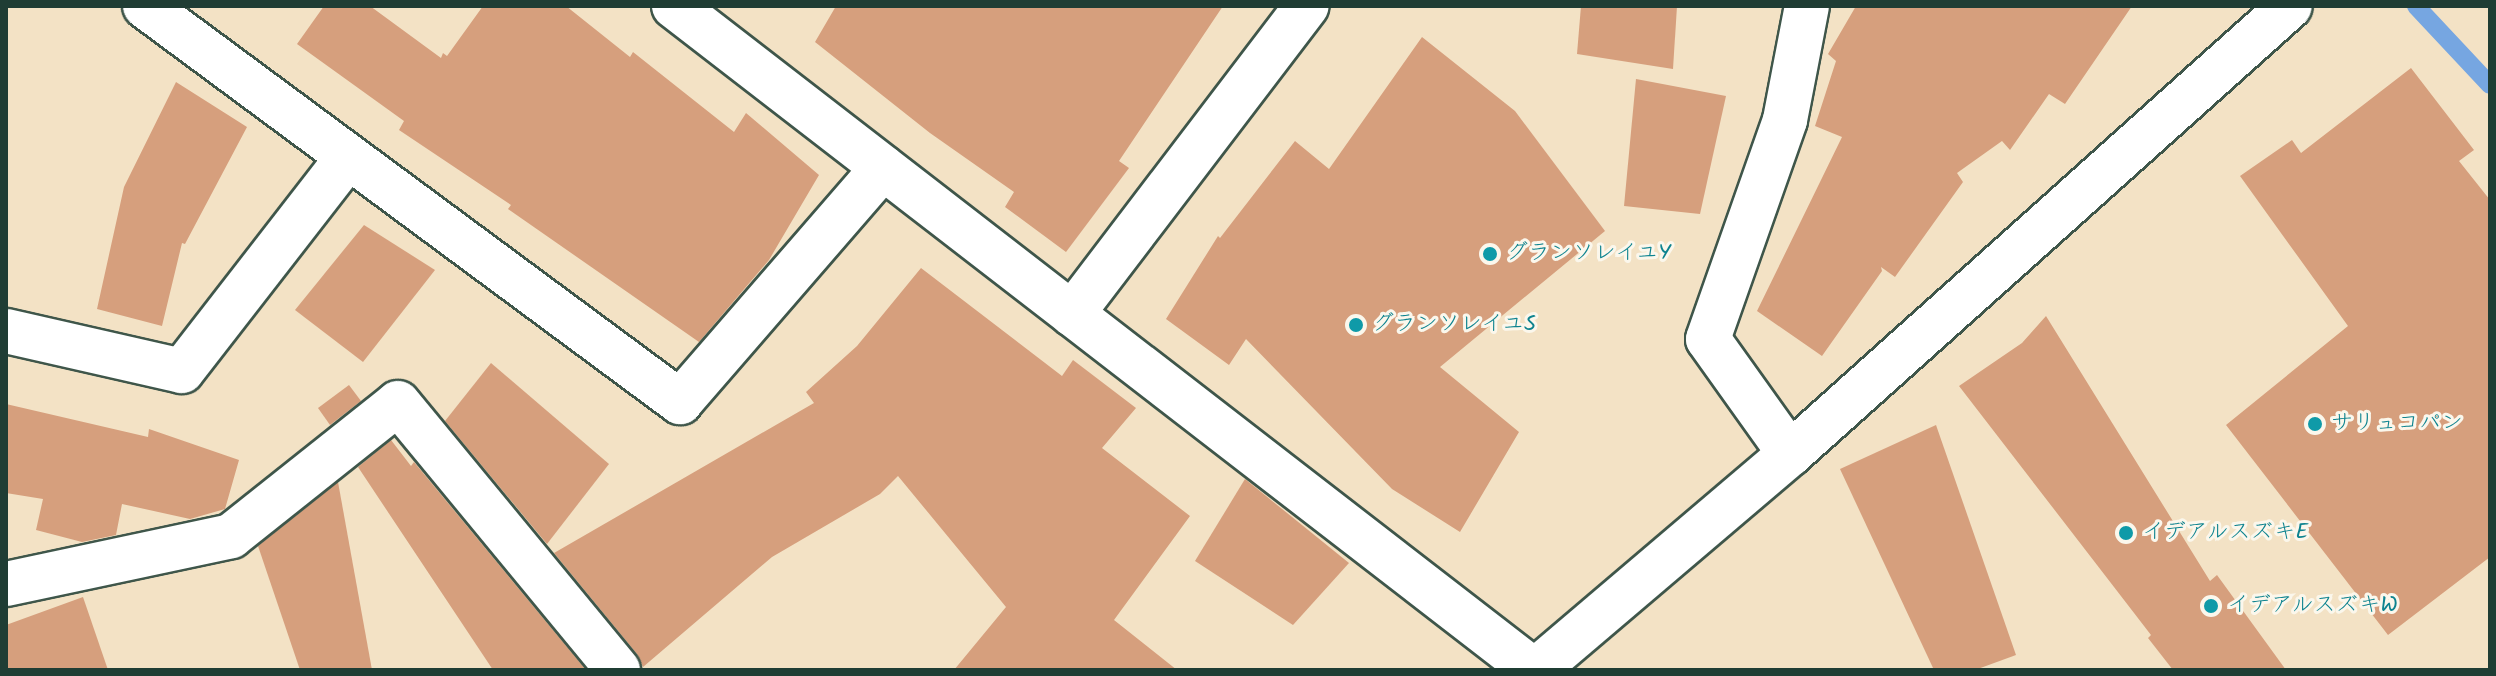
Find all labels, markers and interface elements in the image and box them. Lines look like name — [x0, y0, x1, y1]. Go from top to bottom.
place label: グランソレイユY — [1506, 241, 1673, 267]
marker: グランソレイユY — [1481, 245, 1499, 263]
place label: グランソレイユS — [1372, 312, 1538, 338]
marker: グランソレイユS — [1347, 316, 1365, 334]
place label: サリュコパン — [2331, 411, 2463, 437]
marker: サリュコパン — [2306, 415, 2324, 433]
place label: イデアルスズキE — [2142, 520, 2309, 546]
marker: イデアルスズキE — [2117, 524, 2135, 542]
place label: イデアルスズキW — [2227, 593, 2398, 619]
marker: イデアルスズキW — [2202, 597, 2220, 615]

